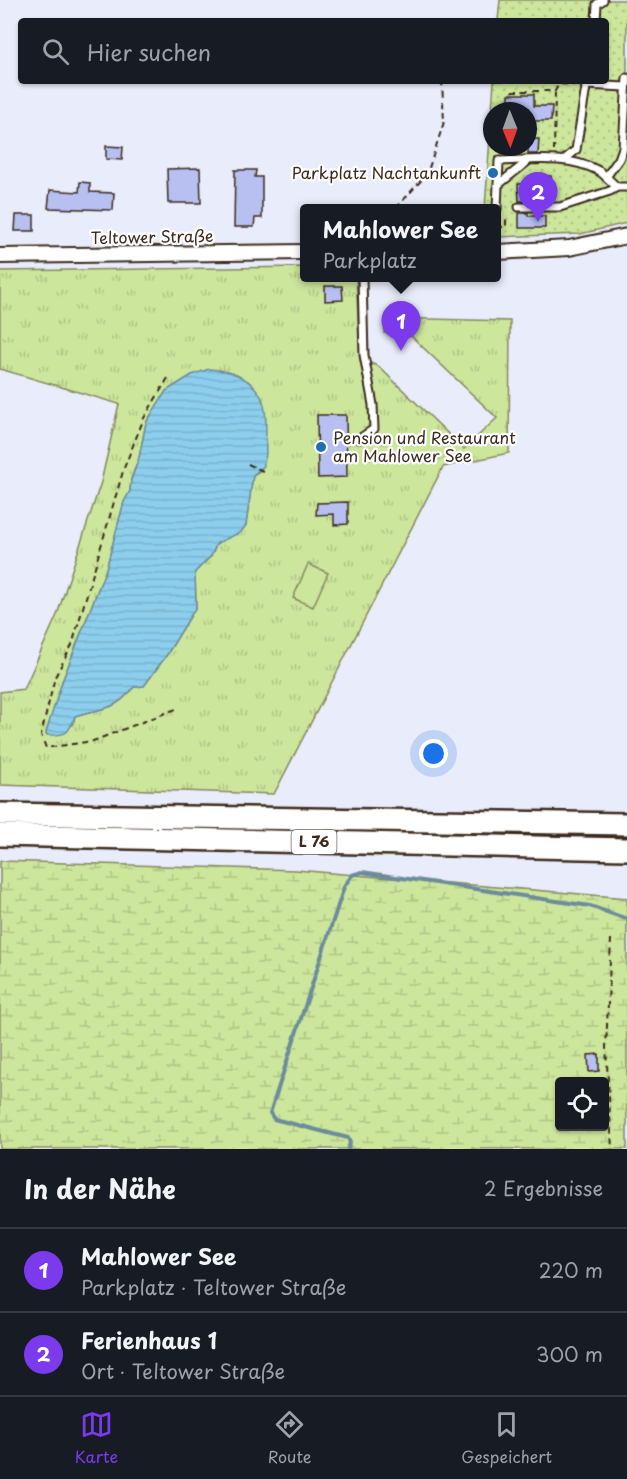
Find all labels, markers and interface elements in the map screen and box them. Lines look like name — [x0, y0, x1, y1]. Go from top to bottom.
search box — [18, 18, 609, 84]
icon: search — [39, 35, 72, 68]
text: Hier suchen — [87, 35, 211, 68]
north arrow — [483, 102, 537, 156]
place label: Parkplatz Nachtankunft — [292, 160, 481, 184]
marker: Parkplatz Nachtankunft — [486, 166, 500, 180]
pin: 2 — [518, 172, 558, 222]
popup — [300, 204, 501, 282]
text: Mahlower See — [323, 212, 478, 245]
street label: Teltower Straße — [90, 223, 214, 249]
text: Parkplatz — [323, 245, 417, 275]
pin: 1 — [382, 302, 420, 351]
place label: Pension und Restaurant am Mahlower See — [333, 425, 516, 467]
marker: Pension und Restaurant am Mahlower See — [314, 440, 328, 454]
your location — [419, 739, 448, 768]
road number: L 76 — [292, 830, 336, 854]
map controls — [555, 1077, 609, 1131]
button: locate — [555, 1077, 609, 1131]
text: In der Nähe — [24, 1169, 176, 1208]
text: 2 Ergebnisse — [484, 1173, 603, 1203]
text: Mahlower See — [81, 1239, 236, 1272]
text: 1 — [39, 1255, 48, 1285]
text: 220 m — [539, 1255, 603, 1285]
text: Parkplatz · Teltower Straße — [81, 1272, 346, 1302]
text: Ferienhaus 1 — [81, 1323, 217, 1356]
text: 2 — [36, 1339, 51, 1369]
text: 300 m — [536, 1339, 603, 1369]
text: Ort · Teltower Straße — [81, 1356, 285, 1386]
tab: Karte — [75, 1408, 118, 1468]
tab: Route — [268, 1408, 312, 1468]
tab: Gespeichert — [461, 1408, 552, 1468]

